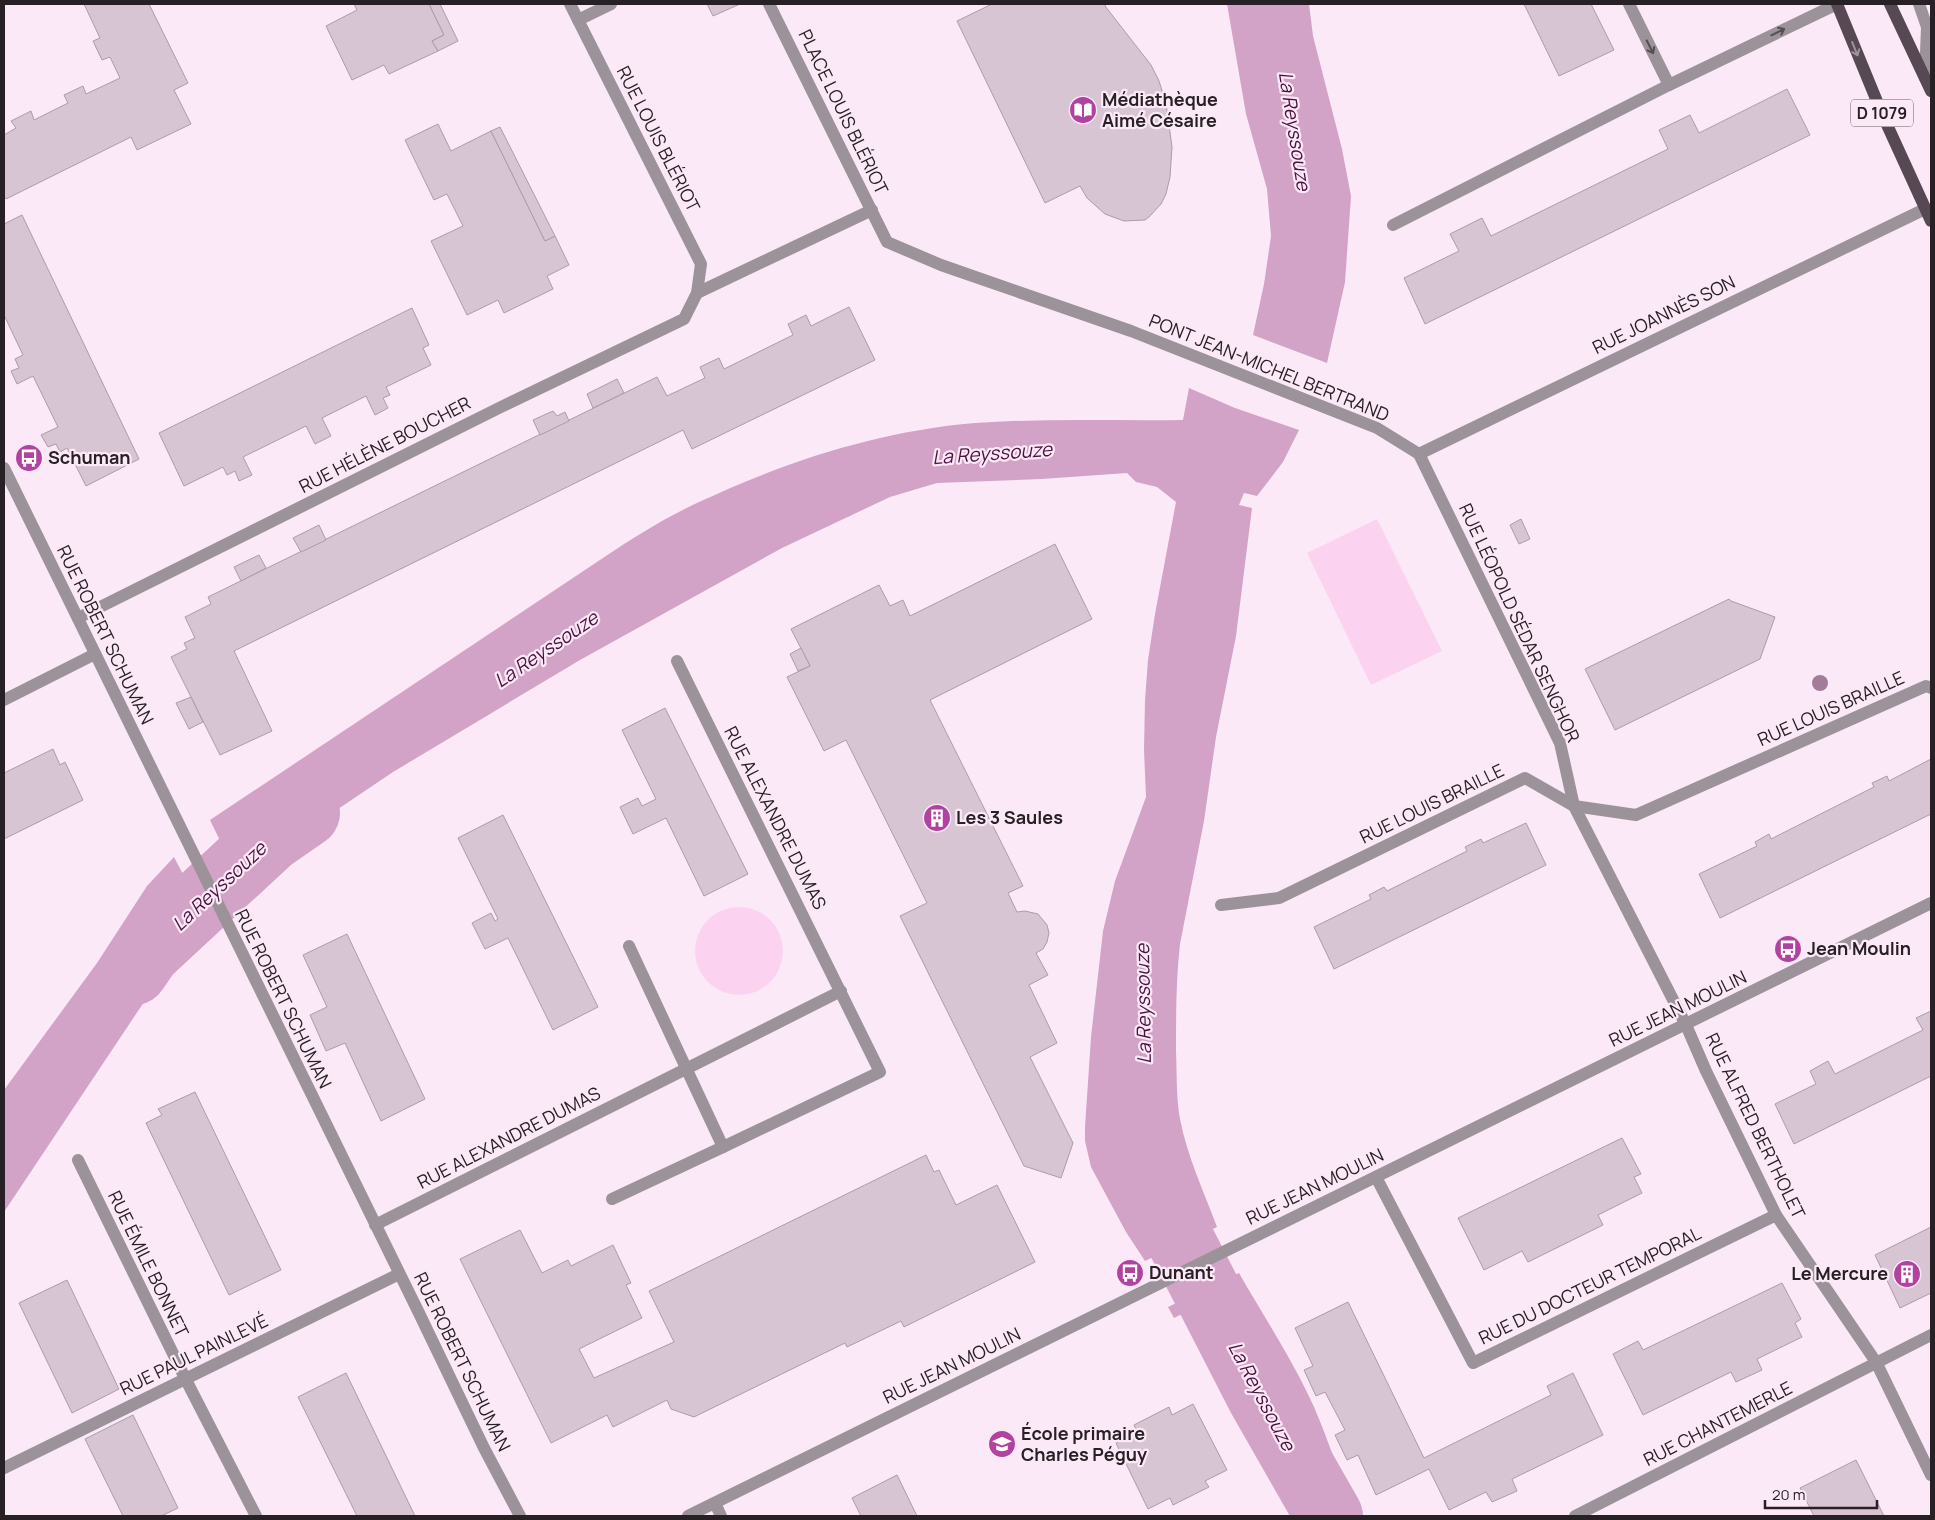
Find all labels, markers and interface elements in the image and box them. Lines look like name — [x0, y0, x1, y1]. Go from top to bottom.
street label: PLACE LOUIS BLÉRIOT — [794, 25, 894, 198]
one-way arrow — [1770, 27, 1785, 37]
one-way arrow — [1646, 40, 1656, 55]
one-way arrow — [1851, 41, 1861, 56]
street label: RUE LOUIS BLÉRIOT — [612, 62, 706, 216]
water label: La Reyssouze — [1273, 70, 1318, 194]
place label: Médiathèque Aimé Césaire — [1102, 87, 1218, 132]
library icon: Médiathèque Aimé Césaire — [1068, 95, 1098, 125]
road number: D 1079 — [1851, 100, 1913, 126]
street label: RUE JOANNÈS SON — [1588, 269, 1739, 359]
street label: PONT JEAN-MICHEL BERTRAND — [1146, 308, 1393, 426]
street label: RUE HÉLÈNE BOUCHER — [295, 390, 474, 498]
water label: La Reyssouze — [931, 436, 1055, 470]
bus stop icon: Schuman — [14, 443, 44, 473]
place label: Schuman — [48, 445, 131, 469]
street label: RUE LÉOPOLD SÉDAR SENGHOR — [1454, 499, 1586, 746]
street label: RUE ROBERT SCHUMAN — [52, 541, 160, 728]
water label: La Reyssouze — [489, 604, 605, 693]
street label: RUE LOUIS BRAILLE — [1754, 665, 1908, 751]
street label: RUE ALEXANDRE DUMAS — [719, 722, 833, 913]
street label: RUE LOUIS BRAILLE — [1355, 758, 1508, 848]
building icon: Les 3 Saules — [922, 803, 952, 833]
place label: Les 3 Saules — [956, 805, 1063, 829]
water label: La Reyssouze — [166, 834, 273, 936]
street label: RUE ROBERT SCHUMAN — [230, 905, 338, 1092]
bus stop icon: Jean Moulin — [1773, 934, 1803, 964]
place label: Jean Moulin — [1807, 936, 1911, 960]
water label: La Reyssouze — [1129, 942, 1157, 1064]
street label: RUE JEAN MOULIN — [1605, 964, 1750, 1052]
street label: RUE ALFRED BERTHOLET — [1700, 1029, 1811, 1223]
street label: RUE ALEXANDRE DUMAS — [413, 1080, 604, 1194]
street label: RUE JEAN MOULIN — [1242, 1142, 1387, 1230]
street label: RUE ÉMILE BONNET — [103, 1186, 195, 1341]
street label: RUE DU DOCTEUR TEMPORAL — [1474, 1221, 1705, 1350]
bus stop icon: Dunant — [1115, 1258, 1145, 1288]
building icon: Le Mercure — [1892, 1259, 1922, 1289]
place label: Dunant — [1149, 1260, 1214, 1284]
place label: Le Mercure — [1791, 1261, 1888, 1285]
street label: RUE ROBERT SCHUMAN — [409, 1268, 517, 1455]
street label: RUE PAUL PAINLEVÉ — [116, 1308, 272, 1400]
street label: RUE JEAN MOULIN — [879, 1321, 1024, 1409]
water label: La Reyssouze — [1222, 1337, 1302, 1457]
street label: RUE CHANTEMERLE — [1639, 1375, 1796, 1471]
place label: École primaire Charles Péguy — [1021, 1421, 1147, 1466]
school or university icon: École primaire Charles Péguy — [987, 1429, 1017, 1459]
scale bar — [1765, 1478, 1878, 1510]
text: 20 m — [1772, 1484, 1805, 1505]

